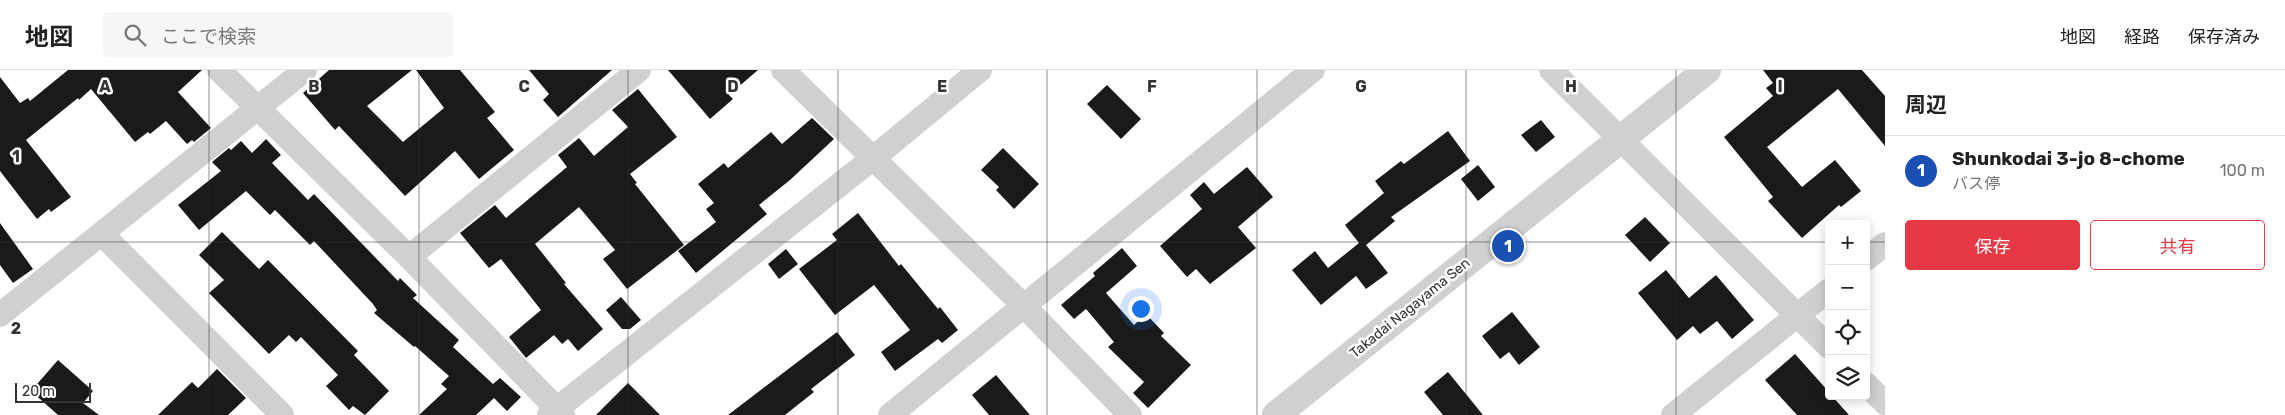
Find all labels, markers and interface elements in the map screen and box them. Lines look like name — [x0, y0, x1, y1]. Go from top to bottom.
search box — [103, 12, 453, 57]
icon: search — [121, 21, 149, 49]
text: 地図 — [25, 23, 73, 51]
text: ここで検索 — [161, 25, 256, 48]
text: 地図 — [2060, 26, 2096, 48]
text: 経路 — [2124, 26, 2160, 48]
text: 保存済み — [2188, 26, 2260, 48]
text: A — [99, 77, 111, 96]
text: B — [308, 77, 320, 96]
text: C — [518, 77, 530, 96]
text: D — [727, 77, 739, 96]
text: E — [937, 77, 947, 96]
text: F — [1147, 77, 1157, 96]
text: G — [1355, 77, 1367, 96]
text: H — [1565, 77, 1577, 96]
text: I — [1777, 77, 1783, 96]
text: 周辺 — [1905, 92, 1947, 117]
text: 1 — [12, 147, 20, 166]
text: Shunkodai 3-jo 8-chome — [1952, 147, 2185, 170]
text: 1 — [1917, 161, 1925, 180]
text: 100 m — [2220, 161, 2265, 180]
text: バス停 — [1952, 174, 2000, 193]
map controls — [1825, 220, 1870, 400]
button: + — [1825, 220, 1870, 265]
button: 保存 — [1905, 220, 2080, 270]
button: 共有 — [2090, 220, 2265, 270]
pin: 1 — [1492, 227, 1524, 265]
street label: Takadai Nagayama Sen — [1347, 254, 1473, 362]
button: − — [1825, 265, 1870, 310]
your location — [1128, 296, 1154, 322]
button: locate — [1825, 310, 1870, 355]
text: 2 — [11, 319, 21, 338]
button: layers — [1825, 355, 1870, 400]
scale bar — [15, 380, 91, 403]
text: 20 m — [22, 383, 55, 400]

